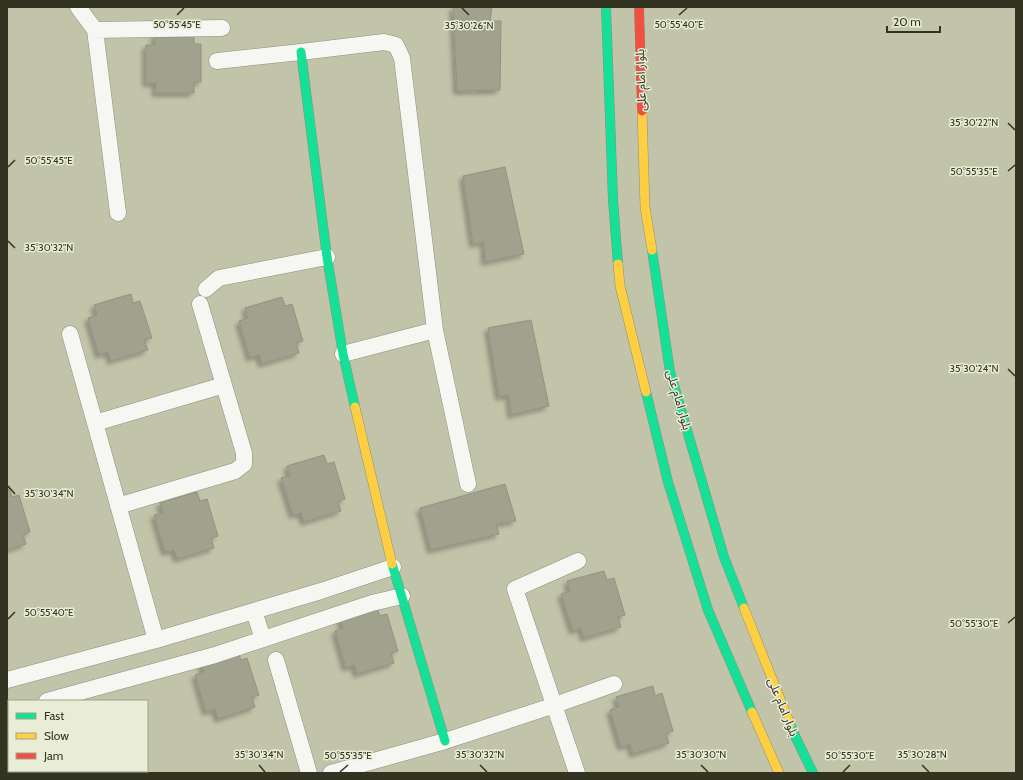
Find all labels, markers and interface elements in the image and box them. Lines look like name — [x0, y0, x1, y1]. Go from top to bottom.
scale bar — [887, 8, 940, 34]
text: 20 m — [893, 14, 921, 29]
text: 50°55'45"E — [153, 18, 201, 31]
text: 50°55'40"E — [654, 18, 704, 31]
text: 35°30'26"N — [444, 19, 494, 32]
street label: بلوار امام علی — [632, 49, 651, 111]
text: 35°30'22"N — [950, 116, 998, 129]
text: 50°55'45"E — [25, 154, 73, 167]
text: 50°55'35"E — [950, 165, 998, 178]
text: 35°30'32"N — [25, 241, 73, 254]
text: 35°30'24"N — [949, 362, 999, 375]
street label: بلوار امام علی — [662, 368, 695, 432]
text: 35°30'34"N — [24, 487, 74, 500]
text: 50°55'40"E — [24, 606, 74, 619]
text: 50°55'30"E — [950, 617, 999, 630]
street label: بلوار امام علی — [763, 675, 802, 739]
legend — [8, 700, 148, 772]
text: Fast — [44, 708, 64, 723]
text: Slow — [44, 728, 69, 743]
text: Jam — [43, 748, 63, 763]
text: 35°30'34"N — [234, 748, 284, 761]
text: 35°30'32"N — [456, 748, 504, 761]
text: 35°30'30"N — [676, 748, 726, 761]
text: 35°30'28"N — [897, 748, 947, 761]
text: 50°55'35"E — [324, 749, 372, 762]
text: 50°55'30"E — [826, 749, 875, 762]

